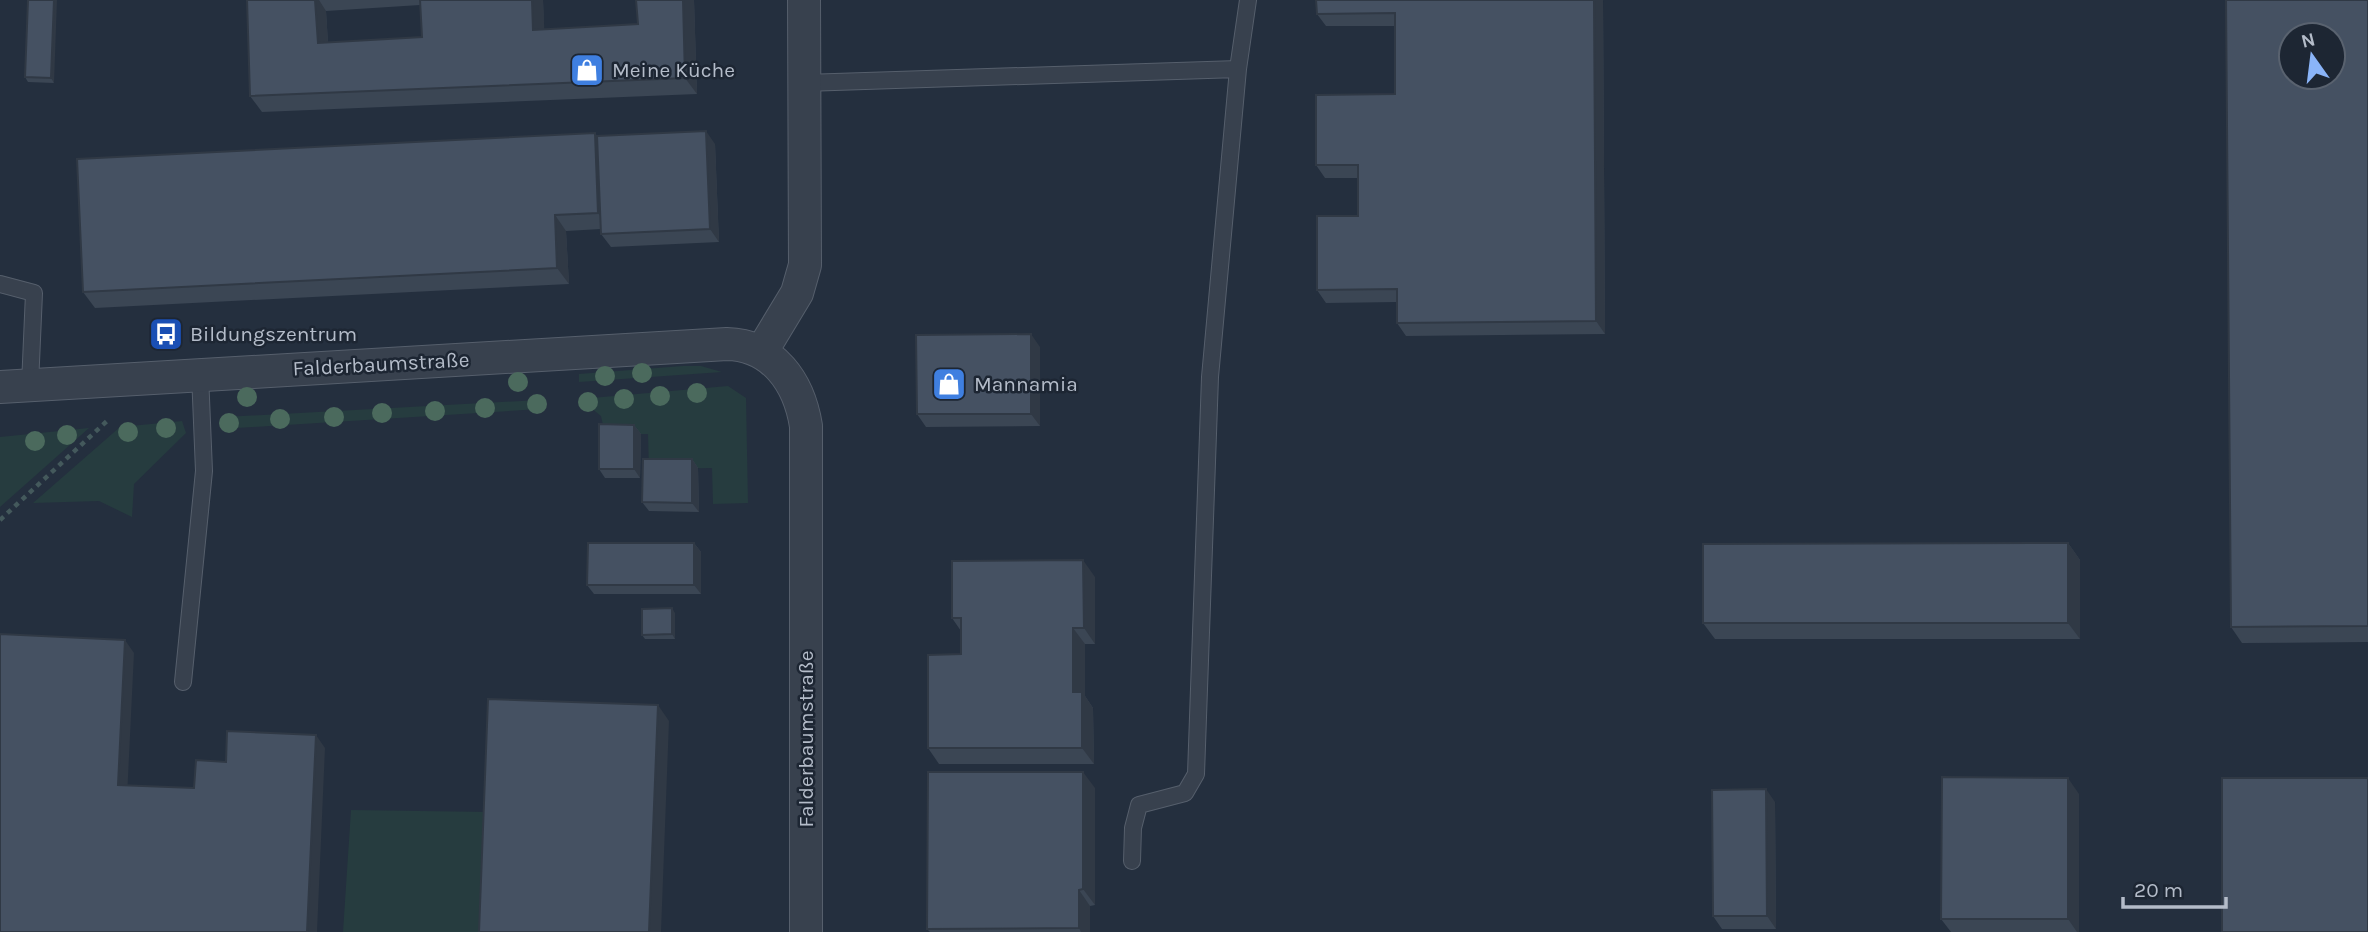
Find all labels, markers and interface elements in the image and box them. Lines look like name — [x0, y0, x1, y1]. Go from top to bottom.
north arrow — [2277, 21, 2347, 91]
text: N — [2299, 28, 2317, 53]
shop icon: Meine Küche — [568, 51, 606, 89]
place label: Meine Küche — [612, 58, 735, 82]
bus stop icon: Bildungszentrum — [147, 315, 185, 353]
place label: Bildungszentrum — [190, 322, 357, 346]
street label: Falderbaumstraße — [292, 347, 470, 381]
shop icon: Mannamia — [930, 365, 968, 403]
place label: Mannamia — [974, 372, 1078, 396]
street label: Falderbaumstraße — [794, 651, 818, 827]
scale bar — [2123, 866, 2226, 910]
text: 20 m — [2134, 878, 2183, 902]

